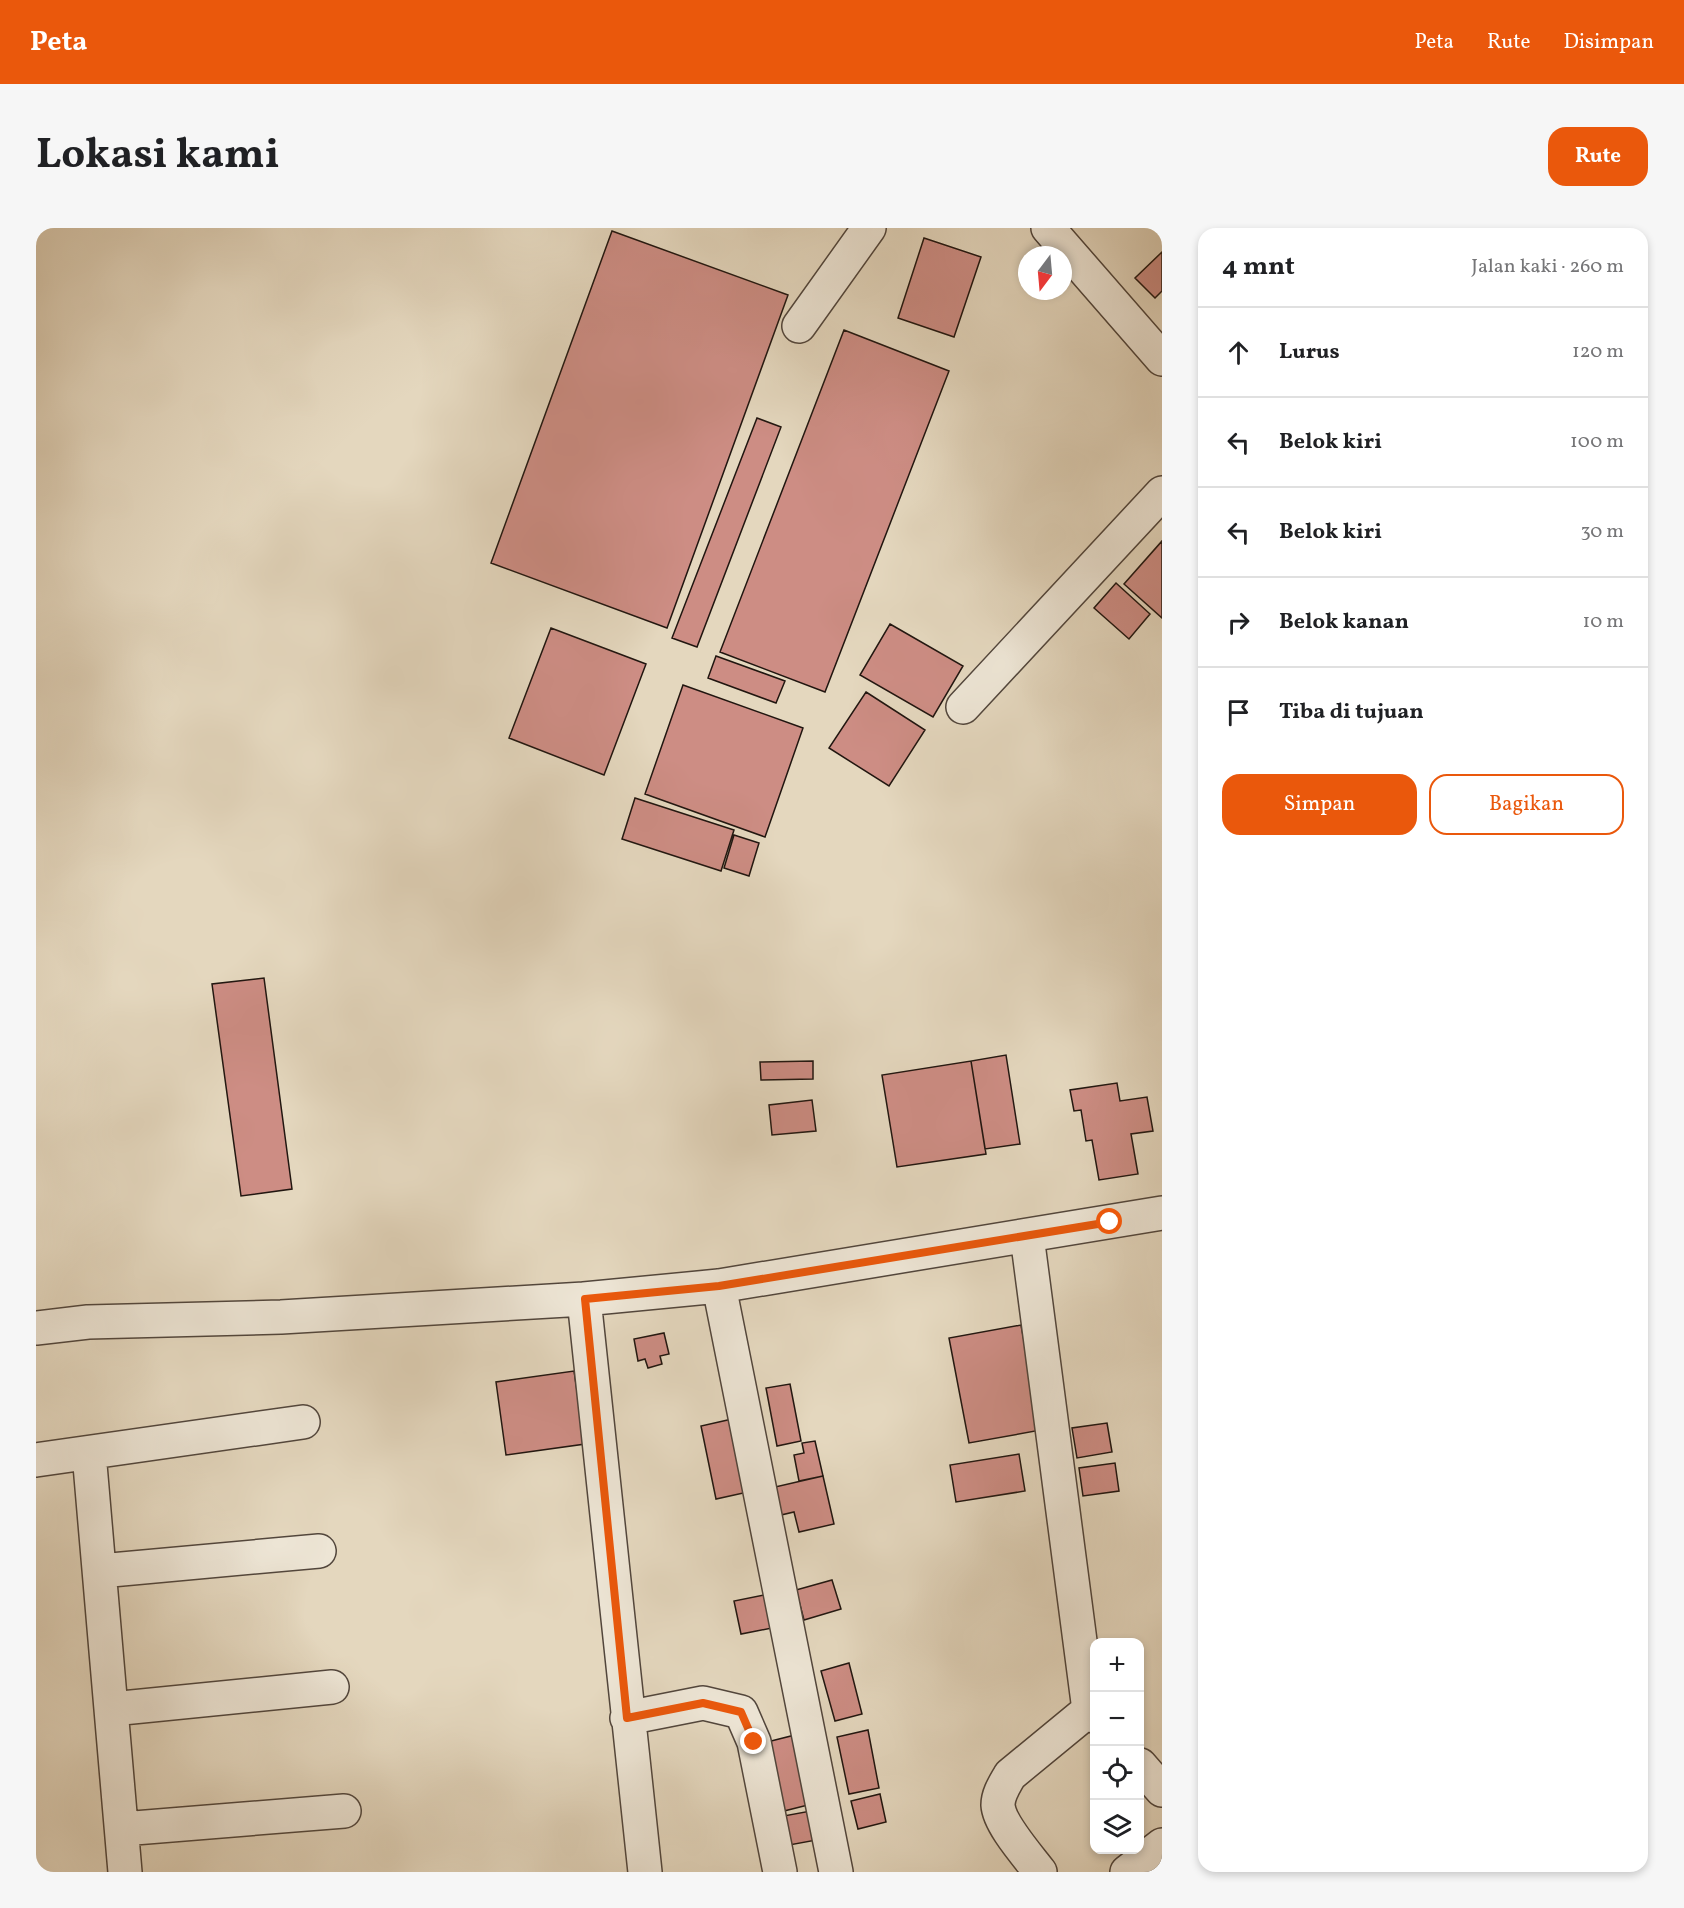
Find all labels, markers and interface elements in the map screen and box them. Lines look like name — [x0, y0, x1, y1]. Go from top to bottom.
text: Peta — [30, 23, 87, 62]
text: Peta — [1415, 28, 1454, 57]
text: Rute — [1487, 28, 1530, 57]
text: Disimpan — [1563, 28, 1654, 57]
text: Lokasi kami — [36, 127, 280, 186]
button: Rute — [1548, 127, 1648, 186]
north arrow — [1018, 246, 1072, 300]
text: 4 mnt — [1222, 249, 1295, 285]
text: Jalan kaki · 260 m — [1471, 253, 1624, 281]
icon: ahead — [1222, 336, 1255, 369]
text: Lurus — [1279, 337, 1340, 368]
text: 120 m — [1572, 338, 1624, 366]
icon: left — [1222, 426, 1255, 459]
text: Belok kiri — [1279, 427, 1382, 458]
text: 100 m — [1570, 428, 1624, 456]
icon: left — [1222, 516, 1255, 549]
text: Belok kiri — [1279, 517, 1382, 548]
text: 30 m — [1580, 518, 1624, 546]
icon: right — [1222, 606, 1255, 639]
text: Belok kanan — [1279, 607, 1409, 638]
text: 10 m — [1583, 608, 1624, 636]
icon: arrive — [1222, 696, 1255, 729]
text: Tiba di tujuan — [1279, 697, 1424, 728]
button: Simpan — [1222, 774, 1417, 835]
button: Bagikan — [1429, 774, 1624, 835]
route start — [1096, 1208, 1122, 1234]
map controls — [1090, 1638, 1144, 1854]
button: + — [1090, 1638, 1144, 1692]
button: − — [1090, 1692, 1144, 1746]
route end — [740, 1728, 766, 1754]
button: locate — [1090, 1746, 1144, 1800]
button: layers — [1090, 1800, 1144, 1854]

